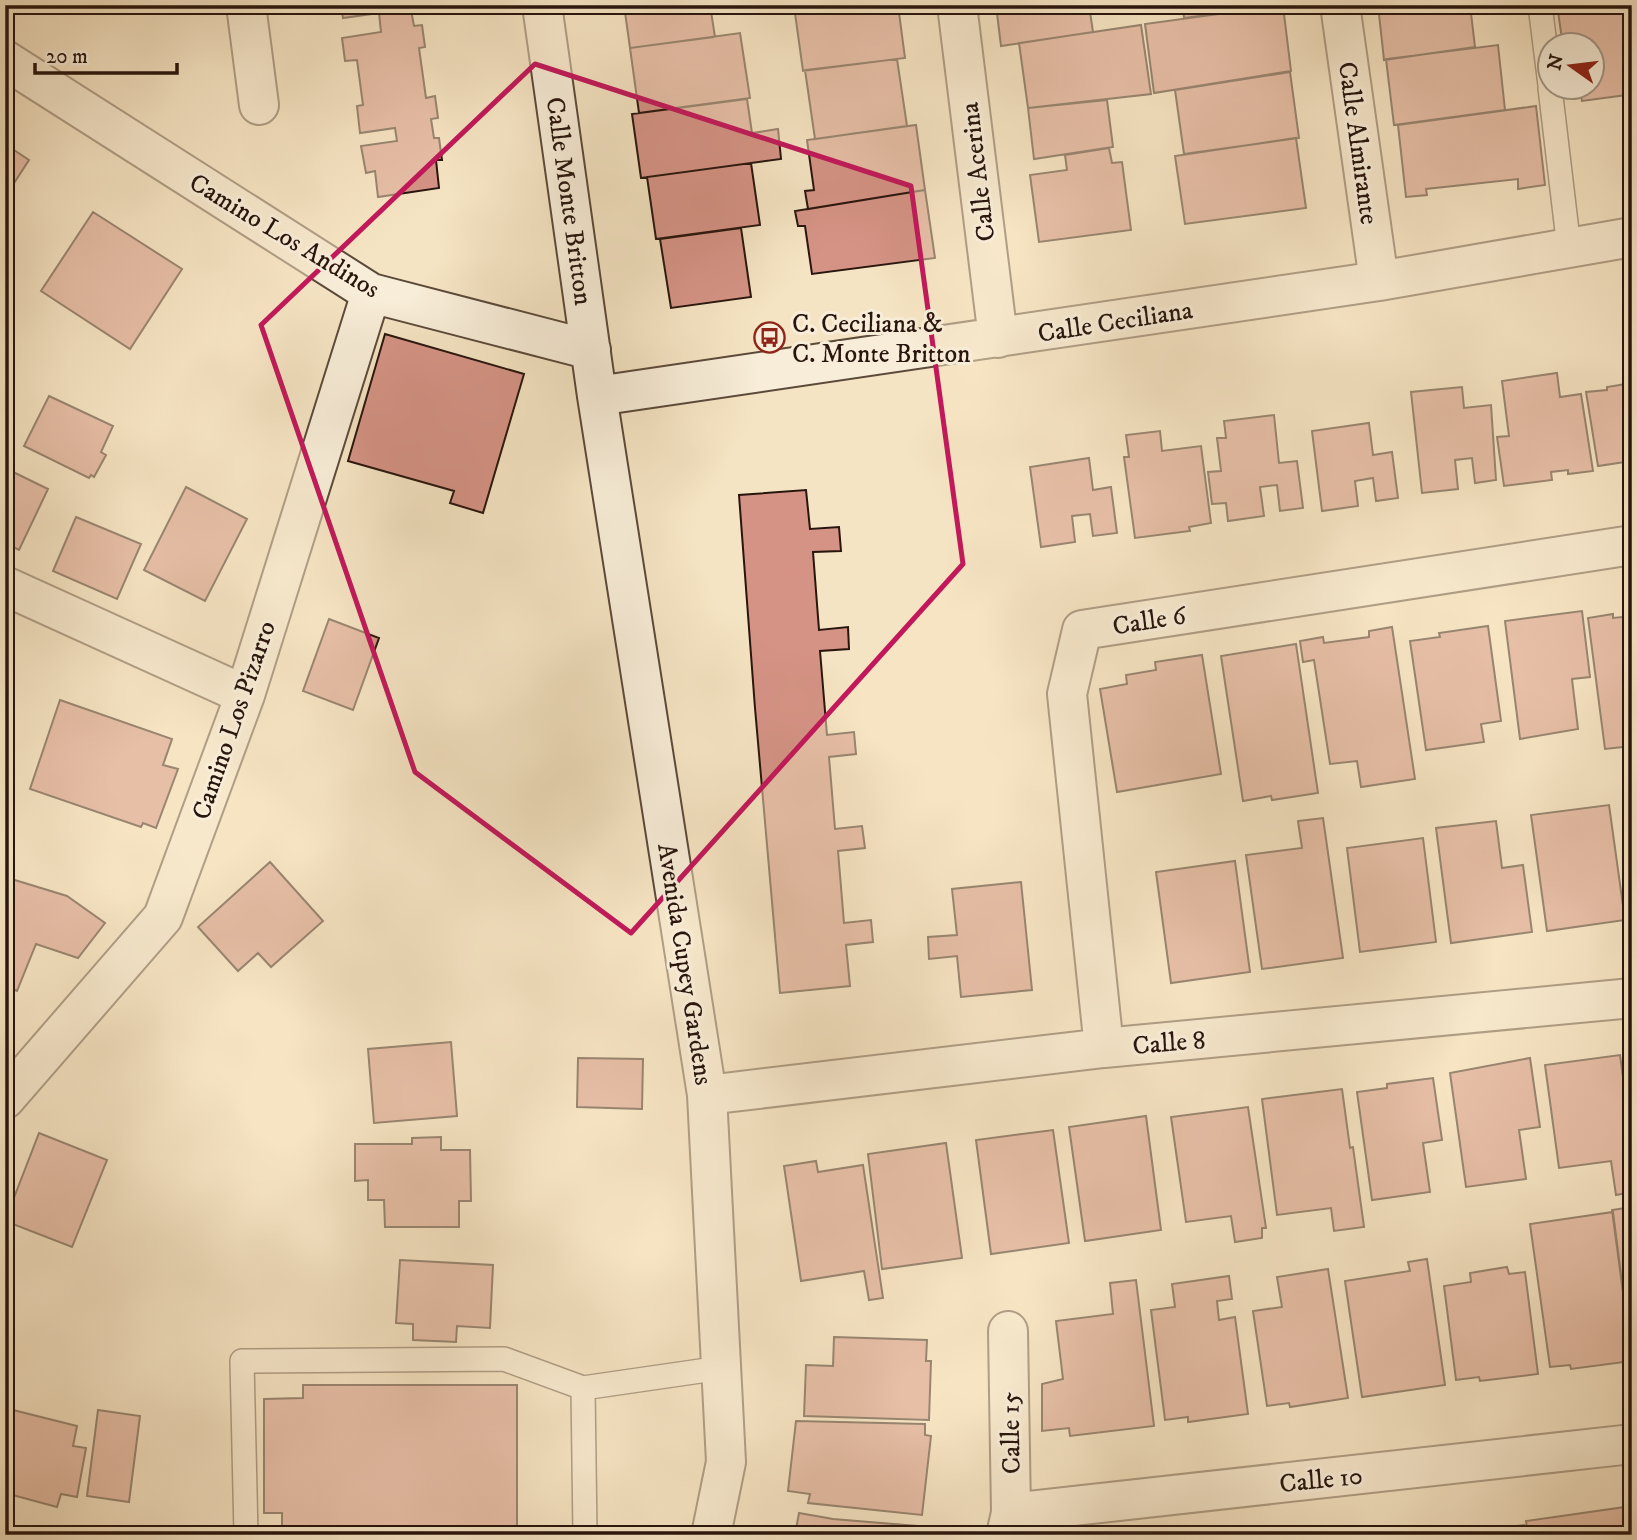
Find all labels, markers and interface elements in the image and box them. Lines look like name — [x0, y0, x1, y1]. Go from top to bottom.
scale bar — [35, 32, 177, 76]
north arrow — [1536, 32, 1606, 102]
text: 20 m — [46, 44, 88, 70]
text: N — [1543, 52, 1569, 73]
street label: Calle Almirante — [1330, 60, 1385, 227]
street label: Calle Monte Britton — [538, 95, 600, 308]
street label: Calle Acerina — [954, 100, 1003, 243]
street label: Camino Los Andinos — [183, 166, 386, 306]
street label: Calle Ceciliana — [1035, 294, 1195, 351]
place label: C. Ceciliana & C. Monte Britton — [792, 308, 971, 371]
bus stop icon: C. Ceciliana & C. Monte Britton — [752, 321, 786, 355]
street label: Calle 6 — [1110, 599, 1190, 644]
street label: Camino Los Pizarro — [185, 617, 284, 824]
street label: Avenida Cupey Gardens — [649, 841, 720, 1088]
street label: Calle 8 — [1131, 1024, 1207, 1063]
street label: Calle 15 — [994, 1391, 1029, 1475]
street label: Calle 10 — [1278, 1460, 1364, 1501]

